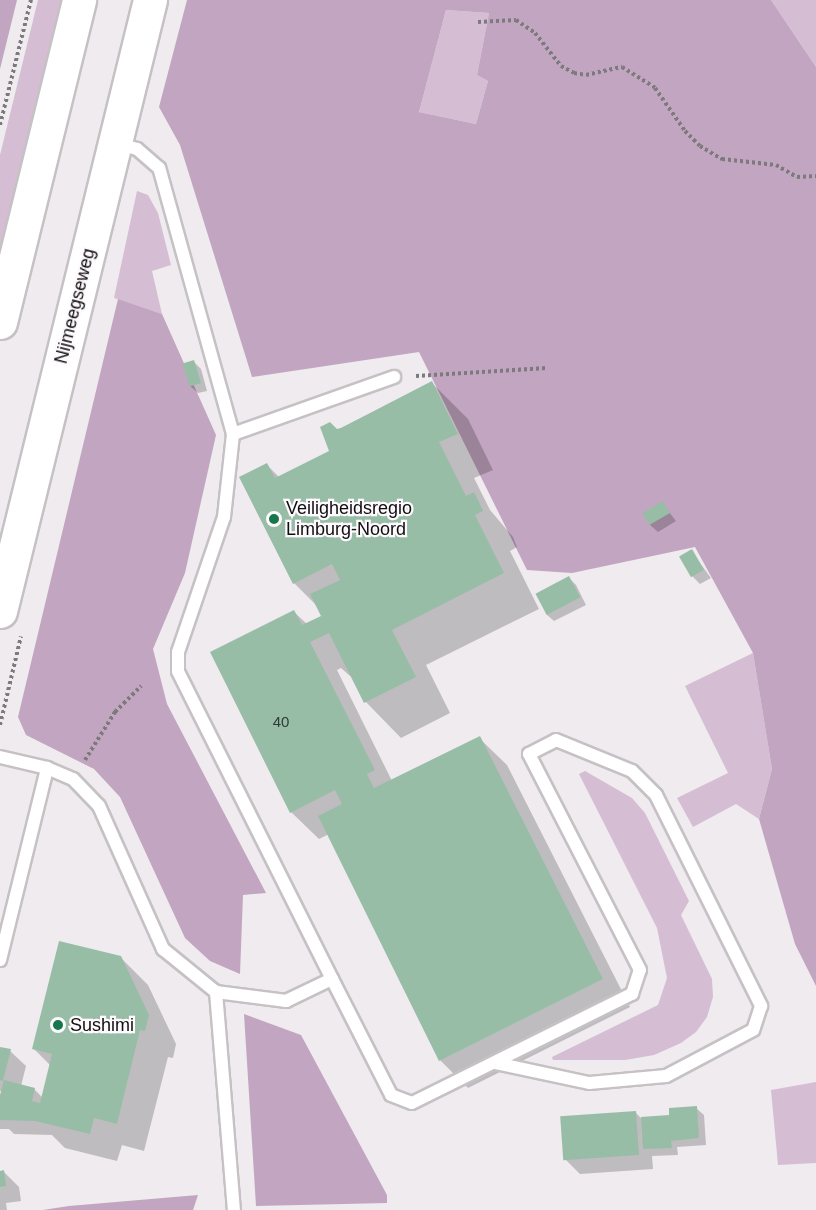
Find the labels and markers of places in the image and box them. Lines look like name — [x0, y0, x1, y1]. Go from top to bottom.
place label: Veiligheidsregio Limburg-Noord — [286, 498, 412, 540]
marker: Veiligheidsregio Limburg-Noord — [267, 512, 281, 526]
place label: Sushimi — [70, 1014, 134, 1036]
marker: Sushimi — [51, 1018, 65, 1032]

